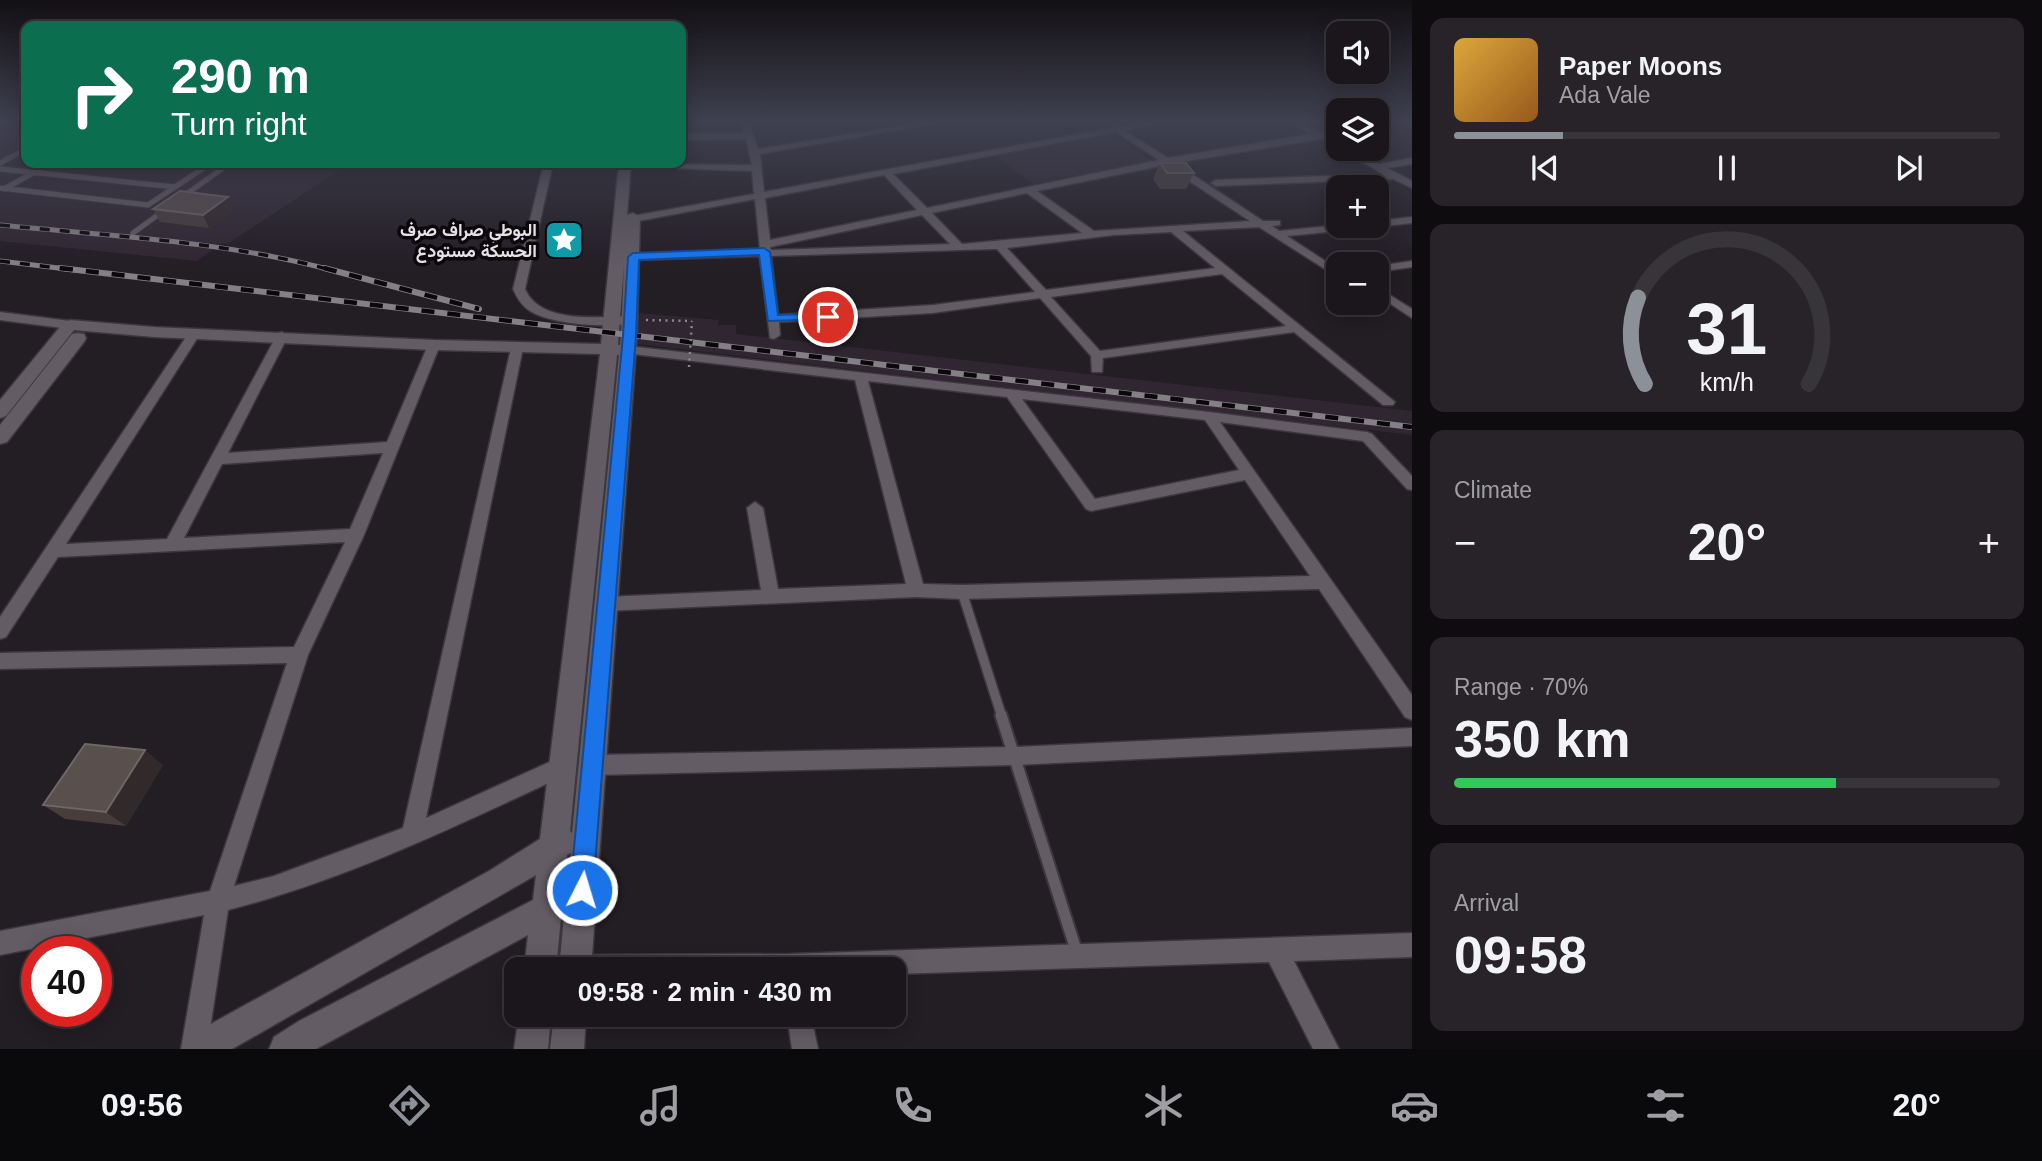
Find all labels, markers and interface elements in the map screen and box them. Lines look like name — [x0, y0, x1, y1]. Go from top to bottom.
map controls — [1326, 21, 1389, 315]
button: sound — [1326, 21, 1389, 84]
icon: right — [56, 49, 147, 140]
text: 290 m — [171, 49, 310, 103]
text: Paper Moons — [1559, 51, 1722, 81]
text: Ada Vale — [1559, 82, 1651, 108]
button: layers — [1326, 98, 1389, 161]
text: Turn right — [171, 106, 307, 142]
icon: previous — [1526, 149, 1564, 187]
icon: pause — [1708, 149, 1746, 187]
icon: next — [1890, 149, 1928, 187]
button: + — [1326, 175, 1389, 238]
place icon: البوطي صراف صرف الحسكة مستودع — [543, 219, 585, 261]
place label: البوطي صراف صرف الحسكة مستودع — [400, 220, 537, 263]
button: − — [1326, 252, 1389, 315]
pin — [798, 287, 858, 347]
text: 31 — [1687, 289, 1767, 370]
icon: arrive — [809, 298, 847, 336]
text: km/h — [1700, 368, 1754, 396]
text: Climate — [1454, 477, 1532, 503]
text: 20° — [1688, 513, 1766, 571]
text: − — [1454, 522, 1476, 564]
text: + — [1978, 522, 2000, 564]
text: Range · 70% — [1454, 674, 1588, 700]
text: 350 km — [1454, 710, 1630, 768]
position arrow — [545, 853, 619, 927]
text: Arrival — [1454, 890, 1519, 916]
text: 09:58 — [1454, 926, 1587, 984]
speed limit sign: 40 — [21, 936, 112, 1027]
text: 09:58 · 2 min · 430 m — [578, 977, 832, 1007]
icon: directions — [385, 1081, 434, 1130]
icon: music — [636, 1081, 685, 1130]
icon: phone — [888, 1081, 937, 1130]
icon: climate — [1139, 1081, 1188, 1130]
icon: car — [1390, 1081, 1439, 1130]
icon: filters — [1641, 1081, 1690, 1130]
text: 09:56 — [101, 1087, 183, 1123]
text: 20° — [1892, 1087, 1941, 1123]

